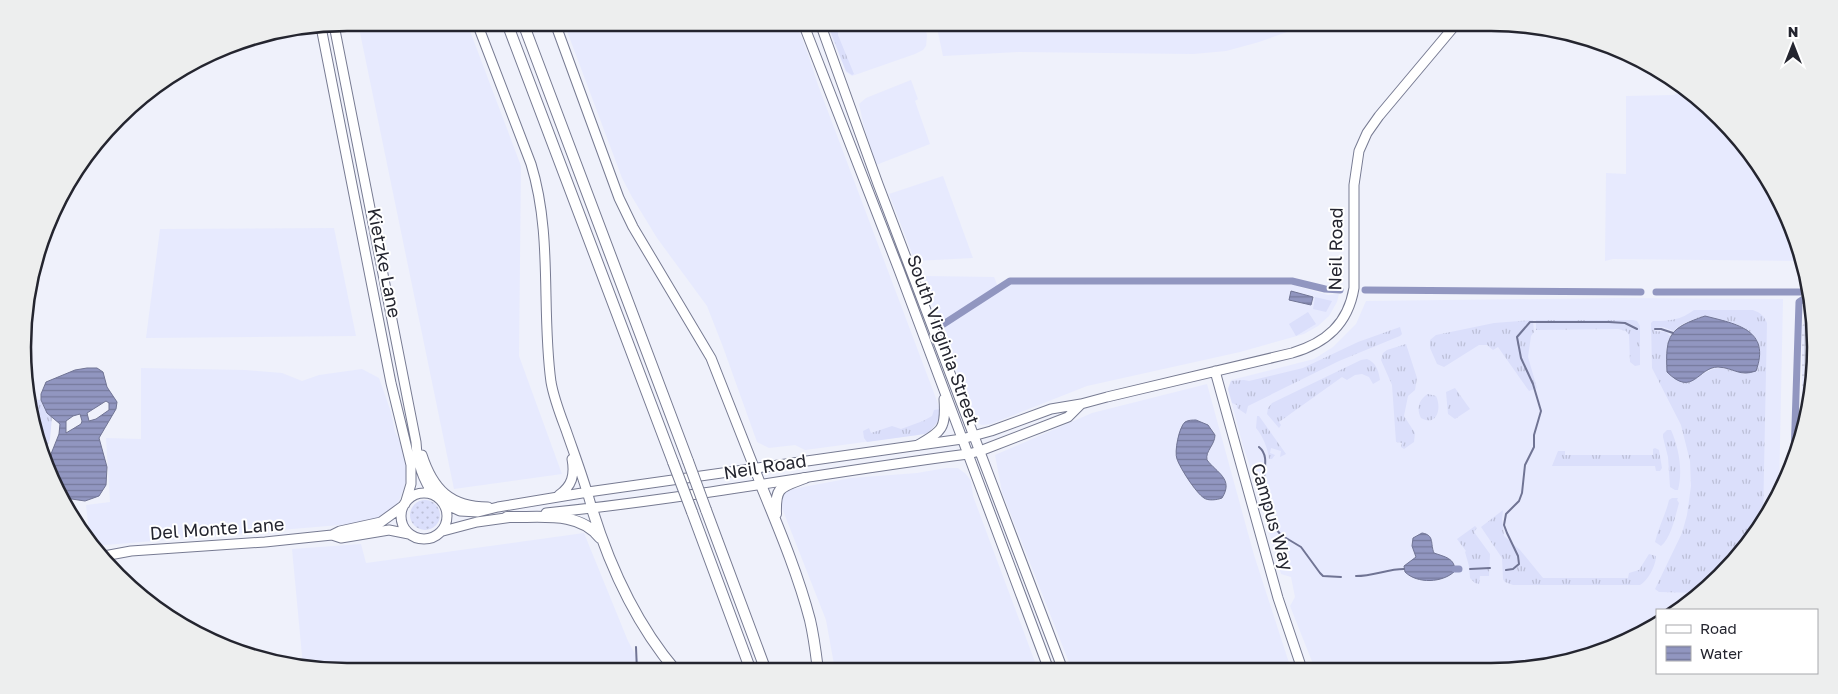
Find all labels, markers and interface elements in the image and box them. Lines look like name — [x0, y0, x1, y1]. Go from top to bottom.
north arrow — [1768, 20, 1818, 70]
text: N — [1788, 23, 1798, 40]
street label: Kietzke Lane — [364, 206, 406, 320]
street label: Neil Road — [1323, 207, 1347, 291]
street label: South Virginia Street — [903, 252, 985, 428]
street label: Neil Road — [722, 449, 808, 483]
street label: Campus Way — [1247, 460, 1299, 573]
street label: Del Monte Lane — [149, 512, 285, 544]
legend — [1656, 609, 1818, 674]
text: Road — [1700, 619, 1737, 637]
text: Water — [1700, 644, 1743, 662]

